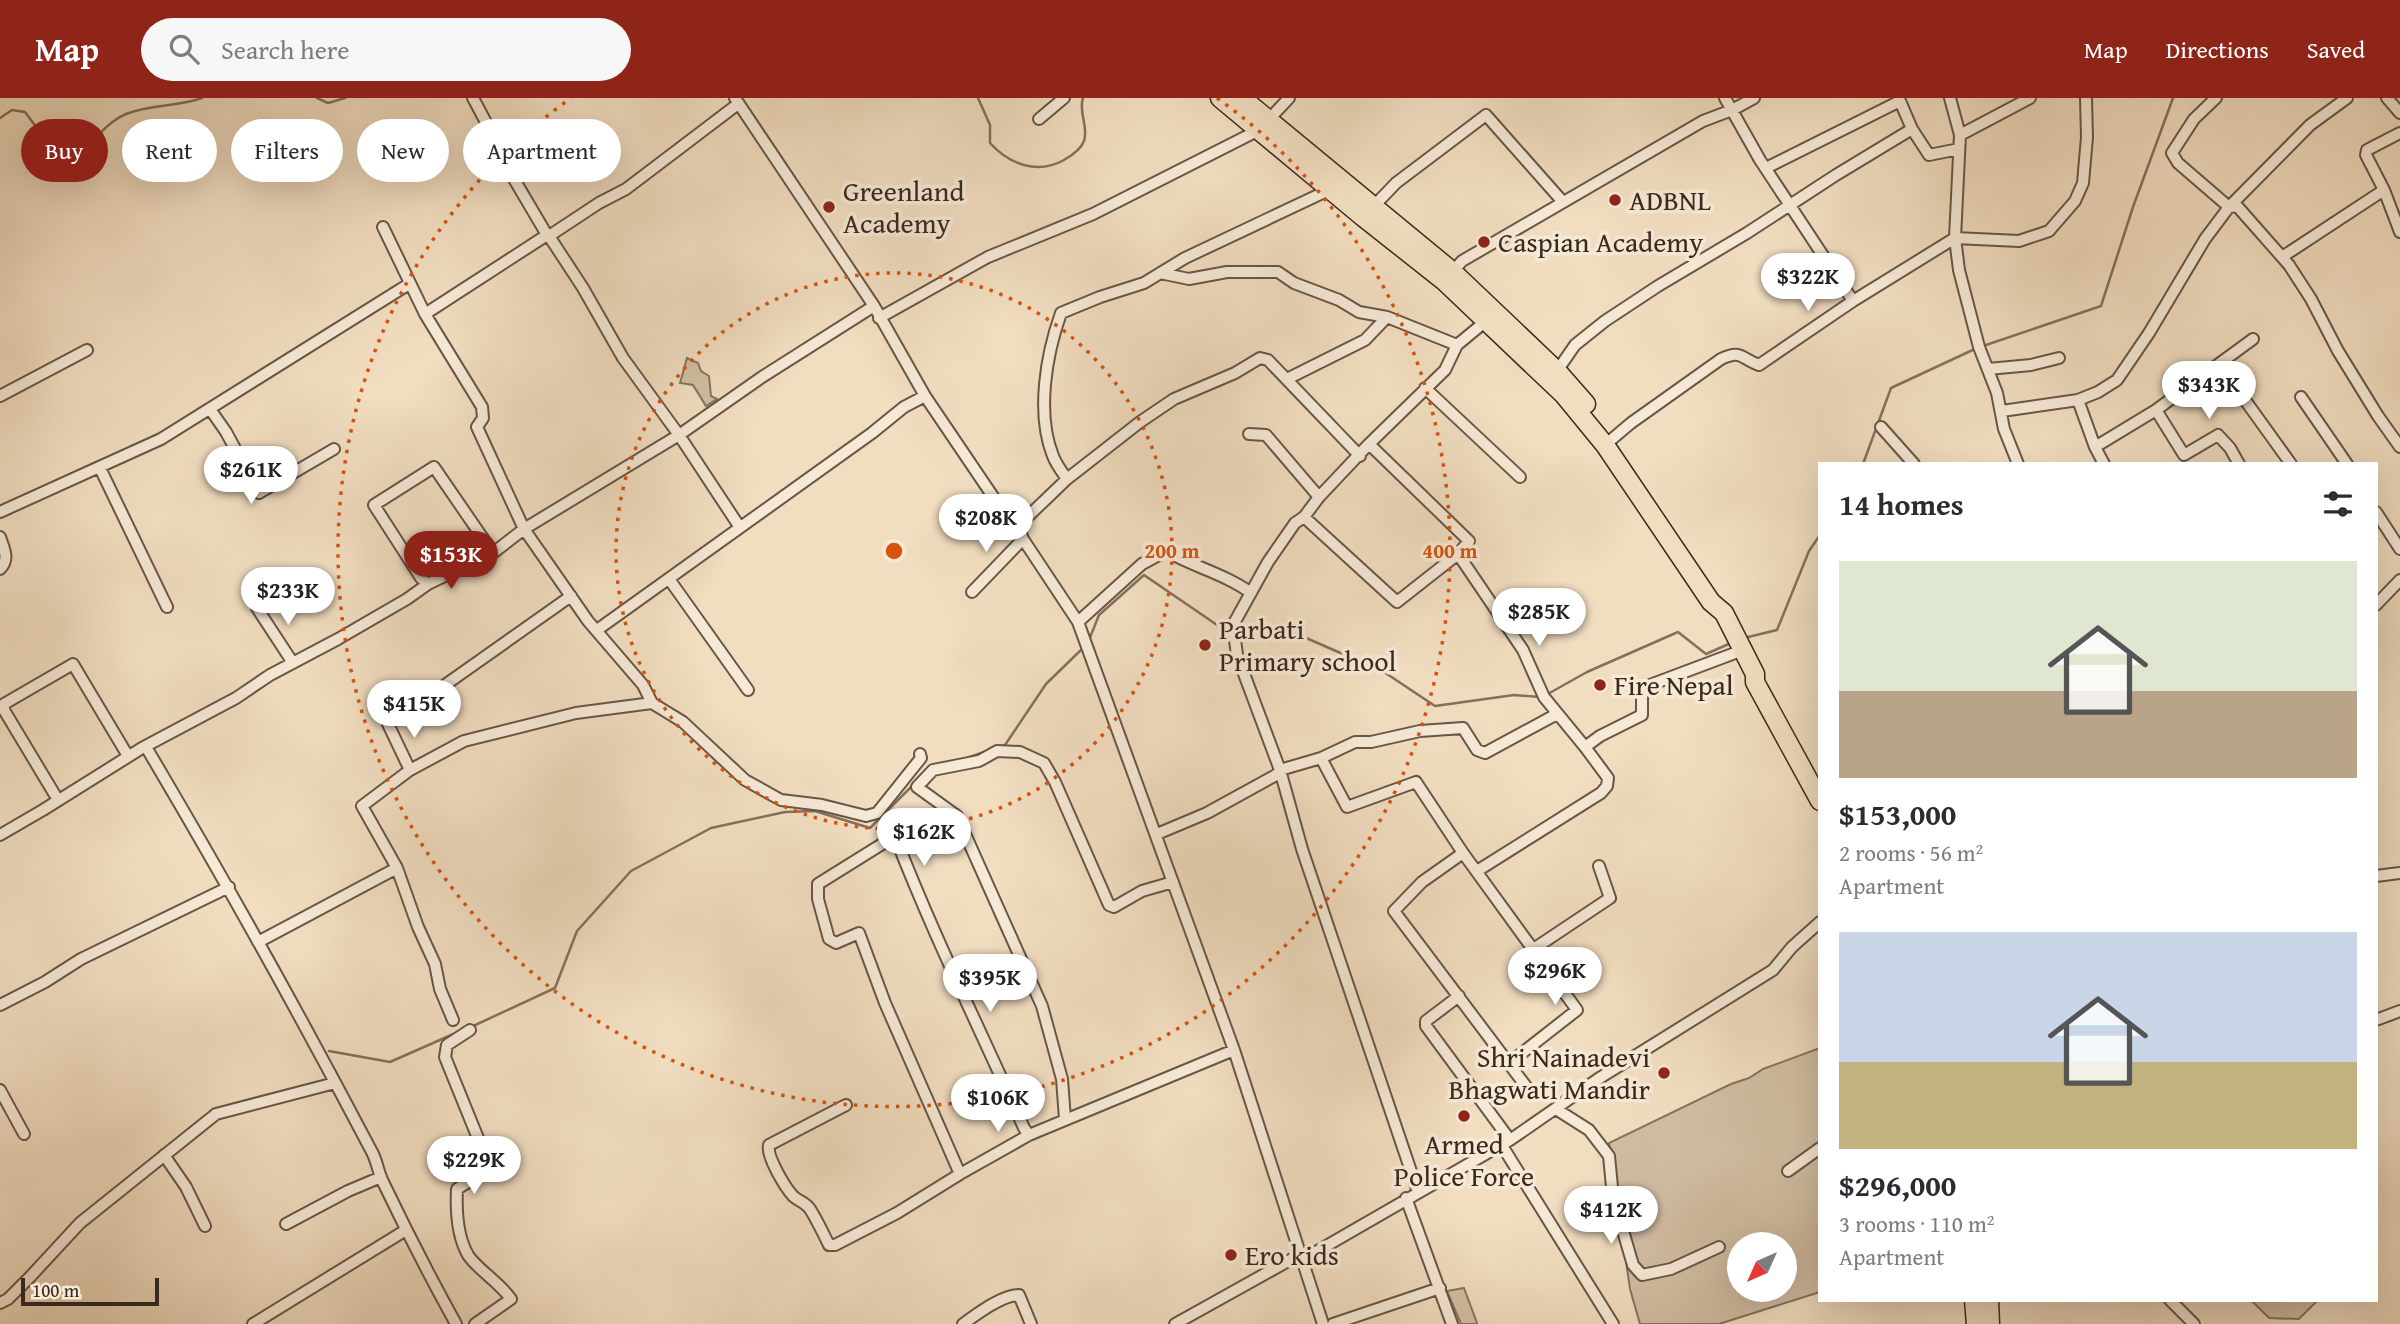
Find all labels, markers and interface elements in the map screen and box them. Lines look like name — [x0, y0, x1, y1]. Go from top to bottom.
search box — [141, 18, 631, 81]
text: Map — [35, 25, 99, 73]
icon: search — [165, 30, 203, 68]
text: Search here — [221, 30, 349, 69]
text: Map — [2084, 32, 2128, 67]
text: Directions — [2166, 32, 2269, 67]
text: Saved — [2307, 32, 2365, 67]
chip: Buy — [21, 119, 108, 182]
chip: Rent — [122, 119, 217, 182]
chip: Filters — [231, 119, 343, 182]
chip: New — [357, 119, 449, 182]
chip: Apartment — [463, 119, 621, 182]
place label: Greenland Academy — [843, 170, 964, 243]
place label: ADBNL — [1629, 179, 1711, 220]
marker: ADBNL — [1607, 192, 1623, 208]
marker: Greenland Academy — [821, 199, 837, 215]
place label: Caspian Academy — [1498, 221, 1703, 262]
marker: Caspian Academy — [1476, 234, 1492, 250]
pin: $322K — [1759, 254, 1857, 313]
text: $322K — [1777, 259, 1839, 292]
pin: $343K — [2160, 362, 2258, 421]
text: $343K — [2178, 367, 2240, 400]
pin: $261K — [202, 446, 300, 506]
text: $261K — [220, 452, 282, 485]
text: 14 homes — [1839, 482, 1964, 526]
icon: filters — [2319, 485, 2357, 523]
pin: $208K — [937, 494, 1035, 554]
text: $208K — [955, 500, 1017, 533]
pin: $153K — [402, 532, 500, 591]
text: 200 m — [1144, 535, 1200, 566]
text: 400 m — [1422, 535, 1478, 566]
text: $153K — [420, 537, 482, 570]
centre of rings — [882, 539, 906, 563]
pin: $233K — [239, 568, 337, 627]
text: $233K — [257, 573, 319, 606]
pin: $285K — [1490, 588, 1588, 648]
text: $285K — [1508, 594, 1570, 627]
icon: home — [2035, 607, 2161, 733]
place label: Parbati Primary school — [1219, 608, 1397, 681]
marker: Parbati Primary school — [1197, 637, 1213, 653]
place label: Fire Nepal — [1614, 664, 1734, 705]
marker: Fire Nepal — [1592, 677, 1608, 693]
pin: $415K — [365, 680, 463, 740]
text: $415K — [383, 686, 445, 719]
text: $153,000 — [1839, 792, 1956, 836]
pin: $162K — [875, 808, 973, 868]
text: $162K — [893, 814, 955, 847]
text: 2 rooms · 56 m² — [1839, 836, 1983, 869]
text: Apartment — [1839, 869, 1944, 902]
pin: $296K — [1506, 948, 1604, 1007]
text: $296K — [1524, 953, 1586, 986]
pin: $395K — [941, 954, 1039, 1014]
text: $395K — [959, 960, 1021, 993]
icon: home — [2035, 978, 2161, 1104]
place label: Shri Nainadevi Bhagwati Mandir — [1448, 1036, 1650, 1109]
marker: Shri Nainadevi Bhagwati Mandir — [1656, 1065, 1672, 1081]
pin: $106K — [949, 1074, 1047, 1134]
text: $106K — [967, 1080, 1029, 1113]
marker: Armed Police Force — [1456, 1108, 1472, 1124]
place label: Armed Police Force — [1394, 1123, 1534, 1196]
pin: $229K — [425, 1136, 523, 1196]
text: $229K — [443, 1142, 505, 1175]
text: $296,000 — [1839, 1163, 1956, 1207]
pin: $412K — [1562, 1186, 1660, 1246]
text: $412K — [1580, 1192, 1642, 1225]
text: 3 rooms · 110 m² — [1839, 1207, 1994, 1240]
north arrow — [1727, 1232, 1797, 1302]
map controls — [1727, 1232, 1797, 1302]
place label: Ero kids — [1245, 1234, 1339, 1275]
text: Apartment — [1839, 1240, 1944, 1273]
marker: Ero kids — [1223, 1247, 1239, 1263]
scale bar — [21, 1275, 159, 1307]
text: 100 m — [32, 1276, 79, 1304]

